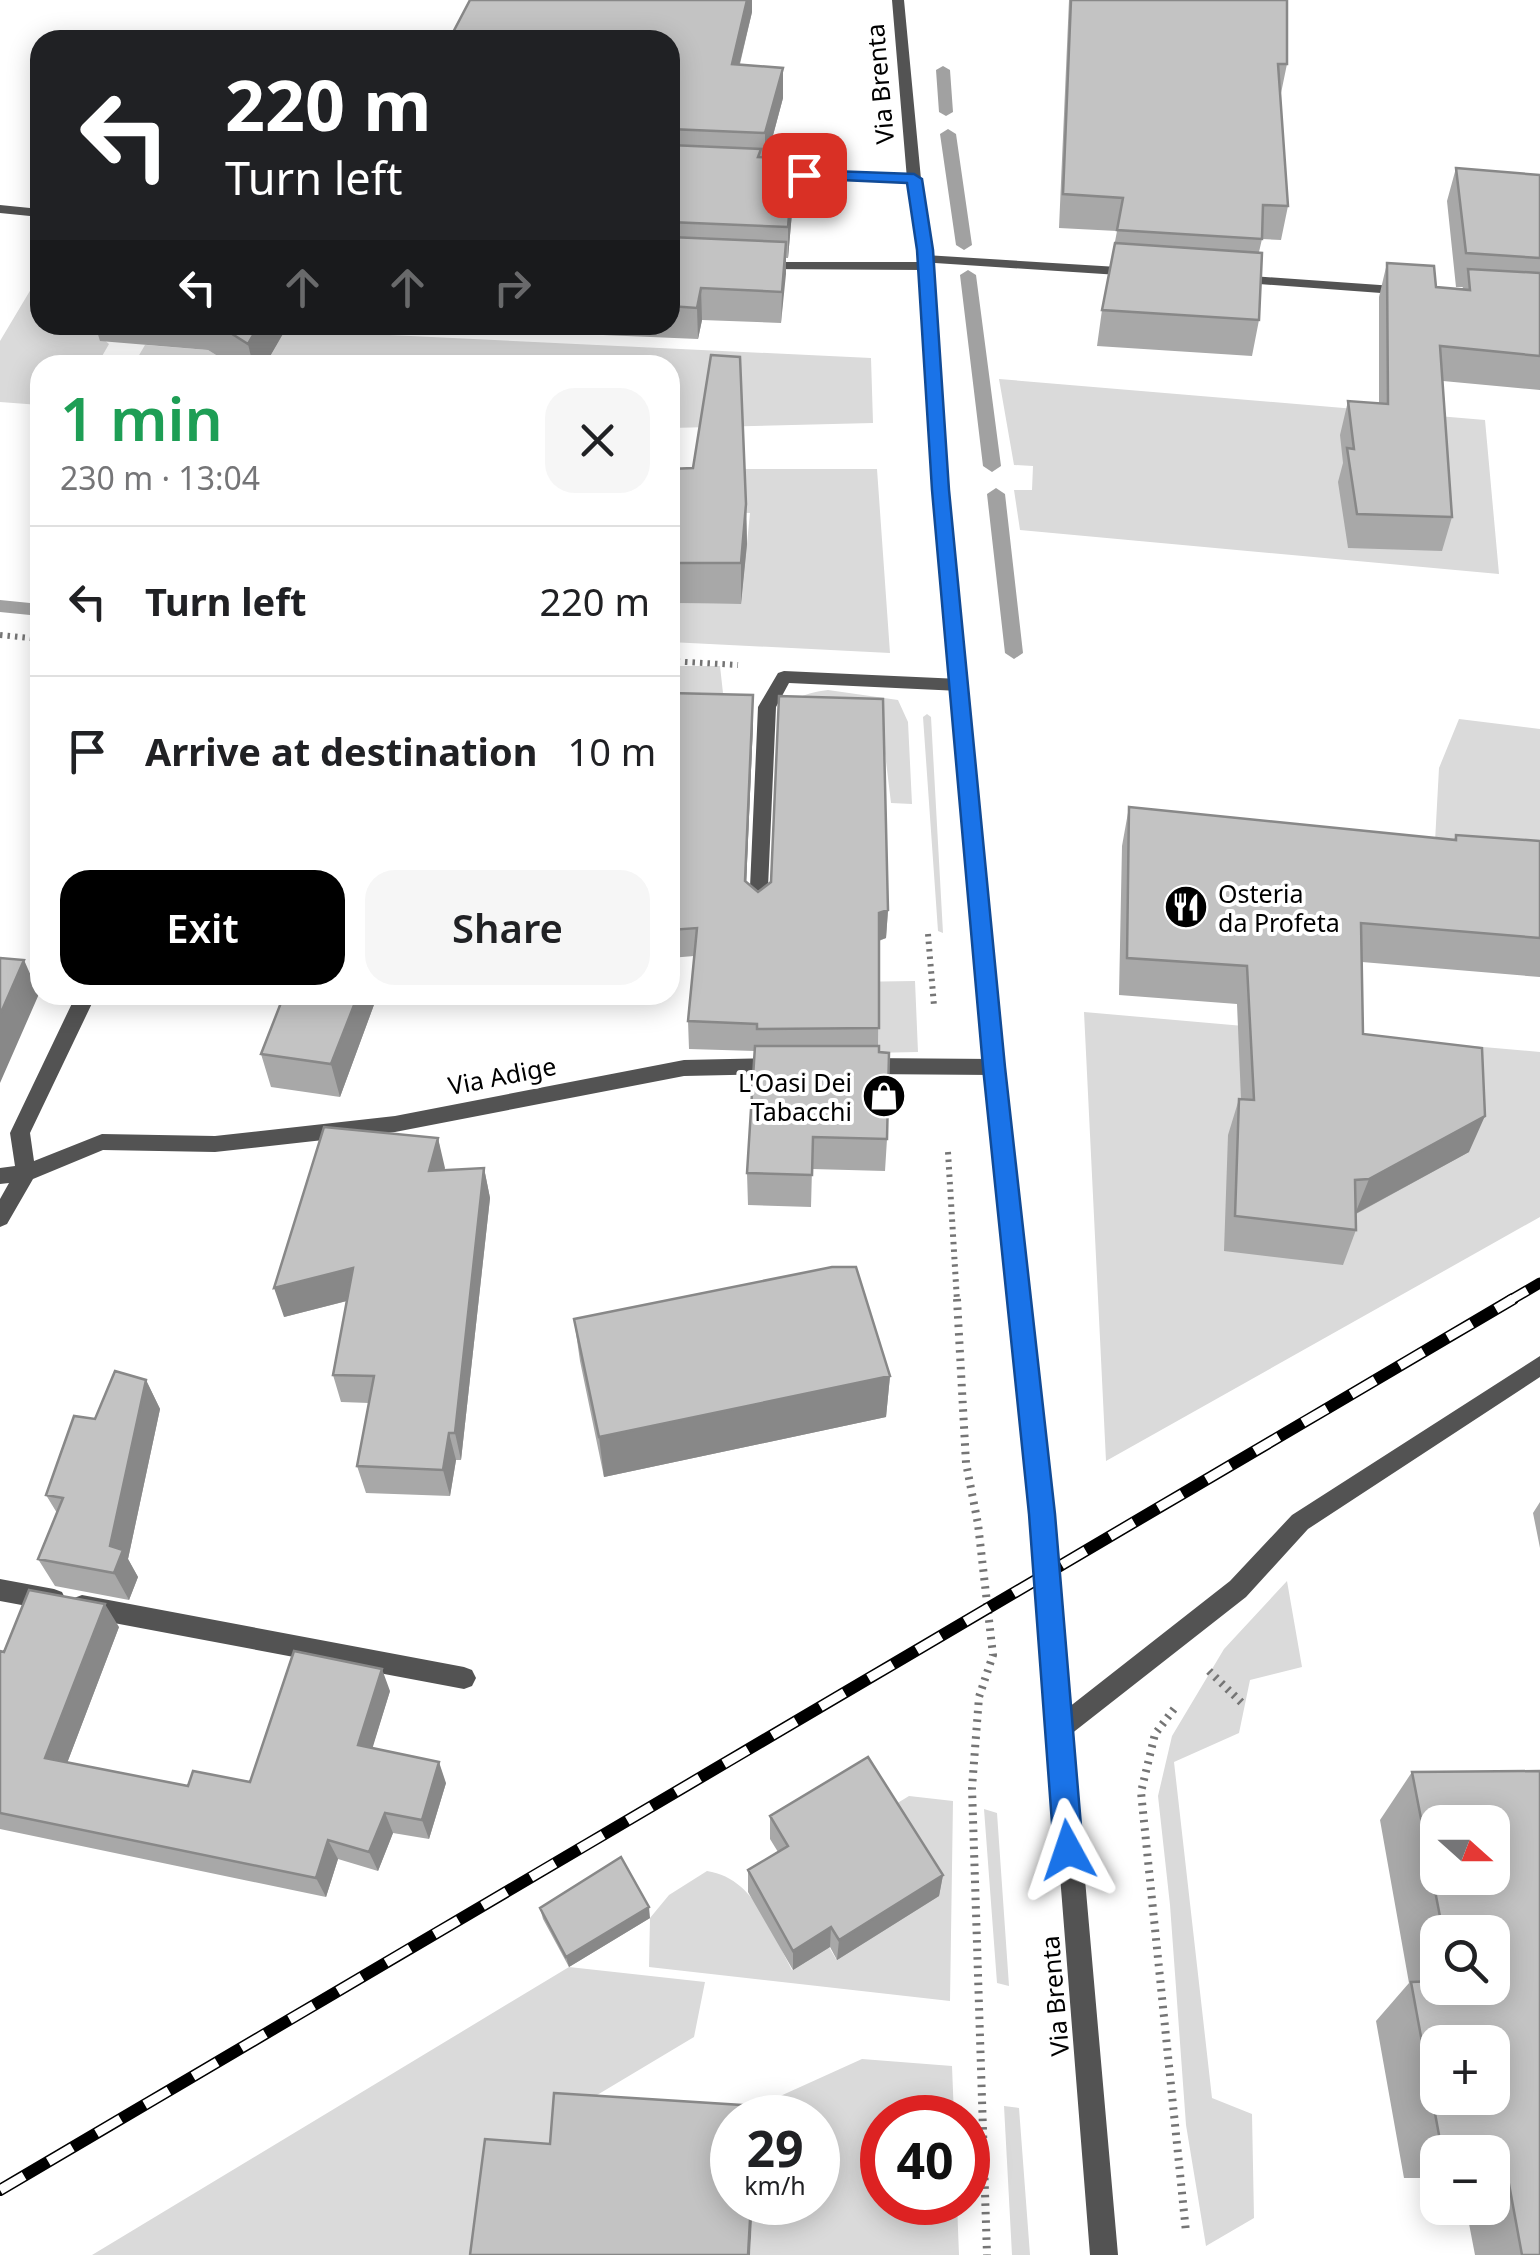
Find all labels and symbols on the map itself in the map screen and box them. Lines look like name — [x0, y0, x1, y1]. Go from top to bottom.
street label: Via Brenta — [857, 22, 901, 146]
pin — [762, 133, 847, 218]
place label: Osteria da Profeta — [1218, 876, 1340, 939]
restaurant icon: Osteria da Profeta — [1163, 884, 1209, 930]
street label: Via Adige — [445, 1048, 559, 1102]
place label: L'Oasi Dei Tabacchi — [738, 1065, 852, 1128]
shop icon: L'Oasi Dei Tabacchi — [861, 1073, 907, 1119]
position arrow — [1016, 1798, 1120, 1902]
north arrow — [1420, 1805, 1510, 1895]
street label: Via Brenta — [1032, 1934, 1076, 2058]
speed limit sign: 40 — [860, 2095, 990, 2225]

